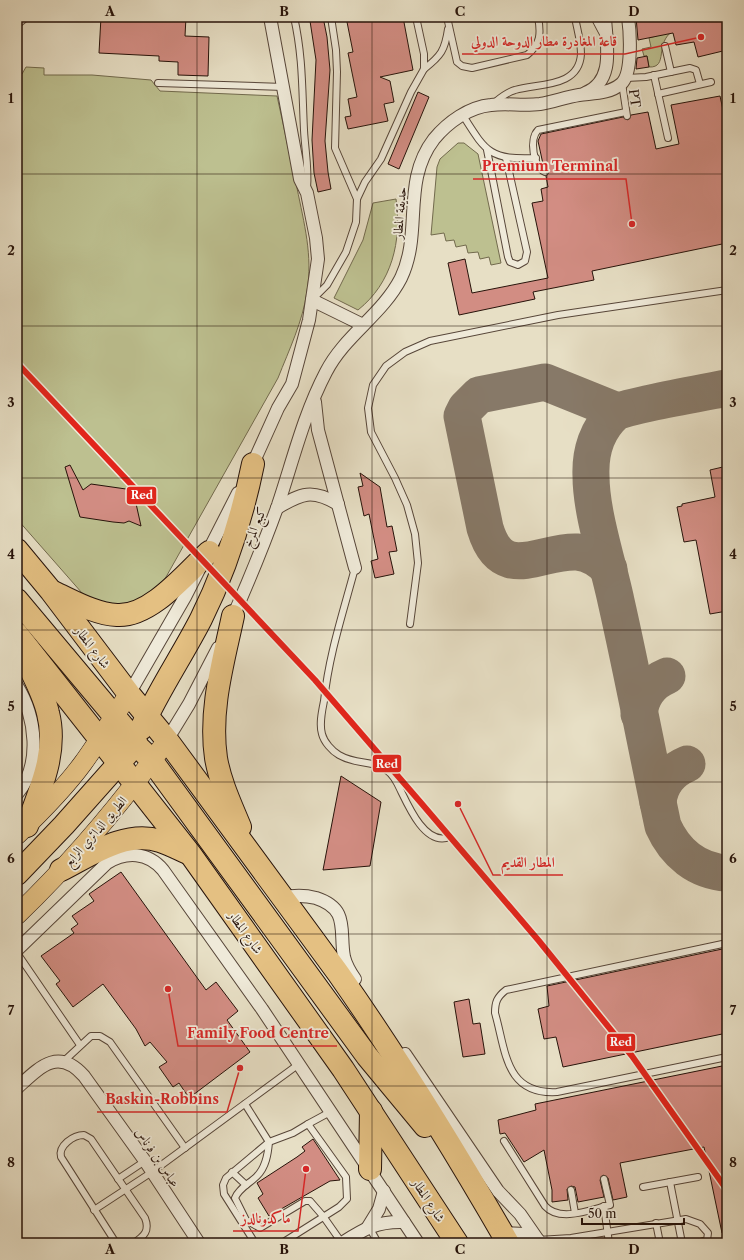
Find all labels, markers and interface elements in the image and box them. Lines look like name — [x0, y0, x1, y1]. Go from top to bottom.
text: A — [104, 3, 116, 19]
text: B — [279, 3, 289, 19]
text: C — [455, 3, 465, 19]
text: D — [628, 3, 640, 19]
callout: قاعة المغادرة مطار الدوحة الدولي — [462, 28, 625, 54]
text: قاعة المغادرة مطار الدوحة الدولي — [470, 32, 617, 53]
street label: PT — [626, 88, 644, 108]
text: 1 — [8, 90, 14, 106]
text: 1 — [730, 90, 736, 106]
callout: Premium Terminal — [473, 153, 626, 179]
text: Premium Terminal — [482, 157, 618, 175]
street label: حديقة المطار — [389, 186, 410, 242]
text: 2 — [7, 242, 15, 258]
text: 2 — [729, 242, 737, 258]
text: 3 — [7, 394, 15, 410]
text: 3 — [729, 394, 737, 410]
line badge: Red — [126, 486, 157, 505]
text: Red — [131, 488, 154, 502]
street label: كبع المرخ — [239, 504, 274, 551]
text: 4 — [7, 546, 15, 562]
text: 4 — [729, 546, 737, 562]
street label: شارع المطار — [68, 621, 114, 674]
text: 5 — [7, 698, 15, 714]
text: 5 — [729, 698, 737, 714]
line badge: Red — [372, 754, 402, 773]
text: Red — [376, 757, 399, 771]
street label: الطريق الدائري الرابع — [60, 792, 134, 873]
callout: المطار القديم — [493, 849, 563, 875]
text: 6 — [7, 850, 15, 866]
text: 6 — [729, 850, 737, 866]
text: المطار القديم — [501, 853, 555, 875]
street label: شارع المطار — [221, 906, 267, 959]
text: 7 — [8, 1002, 15, 1018]
text: 7 — [730, 1002, 737, 1018]
callout: Family Food Centre — [178, 1020, 337, 1046]
text: Family Food Centre — [187, 1024, 329, 1042]
line badge: Red — [606, 1033, 636, 1052]
text: Red — [610, 1035, 633, 1049]
callout: Baskin-Robbins — [97, 1086, 227, 1112]
text: Baskin-Robbins — [105, 1090, 219, 1108]
street label: عباس بن فرناس — [131, 1124, 184, 1190]
text: 8 — [7, 1154, 15, 1170]
text: 8 — [729, 1154, 737, 1170]
street label: شارع المطار — [405, 1174, 449, 1227]
scale bar — [582, 1200, 684, 1226]
callout: ماكدونالدز — [233, 1205, 298, 1231]
text: 50 m — [588, 1206, 617, 1221]
text: ماكدونالدز — [239, 1209, 291, 1227]
text: A — [104, 1241, 116, 1257]
text: B — [279, 1241, 289, 1257]
text: C — [455, 1241, 465, 1257]
text: D — [628, 1241, 640, 1257]

